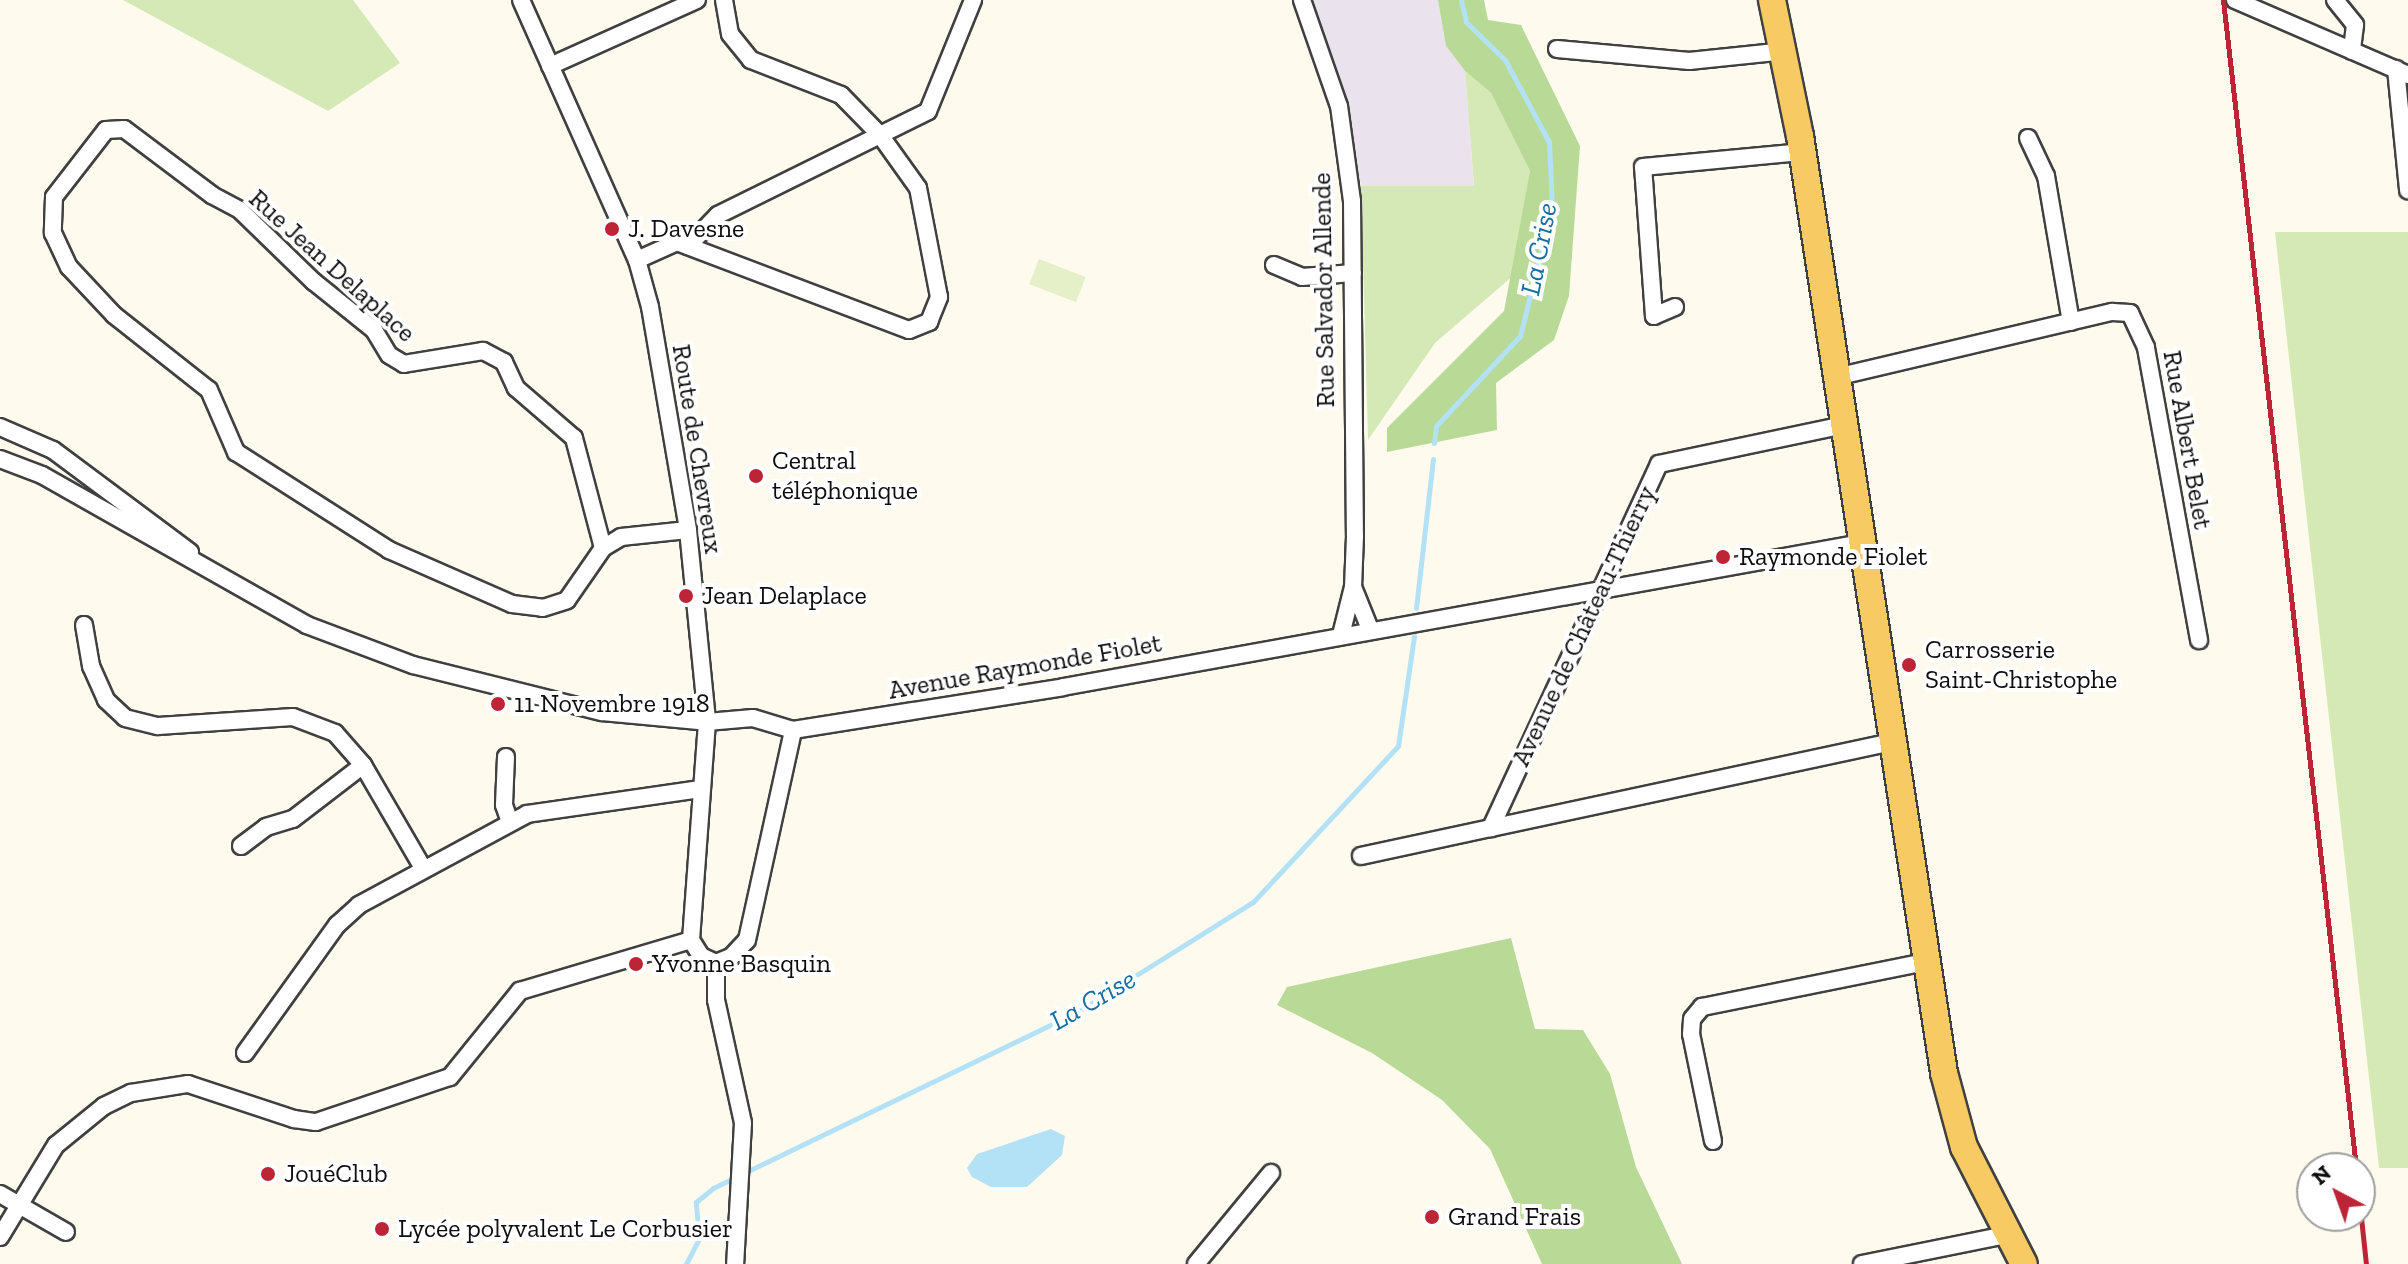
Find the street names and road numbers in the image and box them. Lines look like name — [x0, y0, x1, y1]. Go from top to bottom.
street label: Rue Salvador Allende — [1306, 172, 1342, 408]
street label: Rue Jean Delaplace — [242, 183, 422, 349]
street label: Route de Chevreux — [665, 342, 729, 556]
street label: Rue Albert Belet — [2156, 348, 2218, 532]
street label: Avenue de Château-Thierry — [1505, 481, 1663, 771]
street label: Avenue Raymonde Fiolet — [886, 628, 1164, 706]

